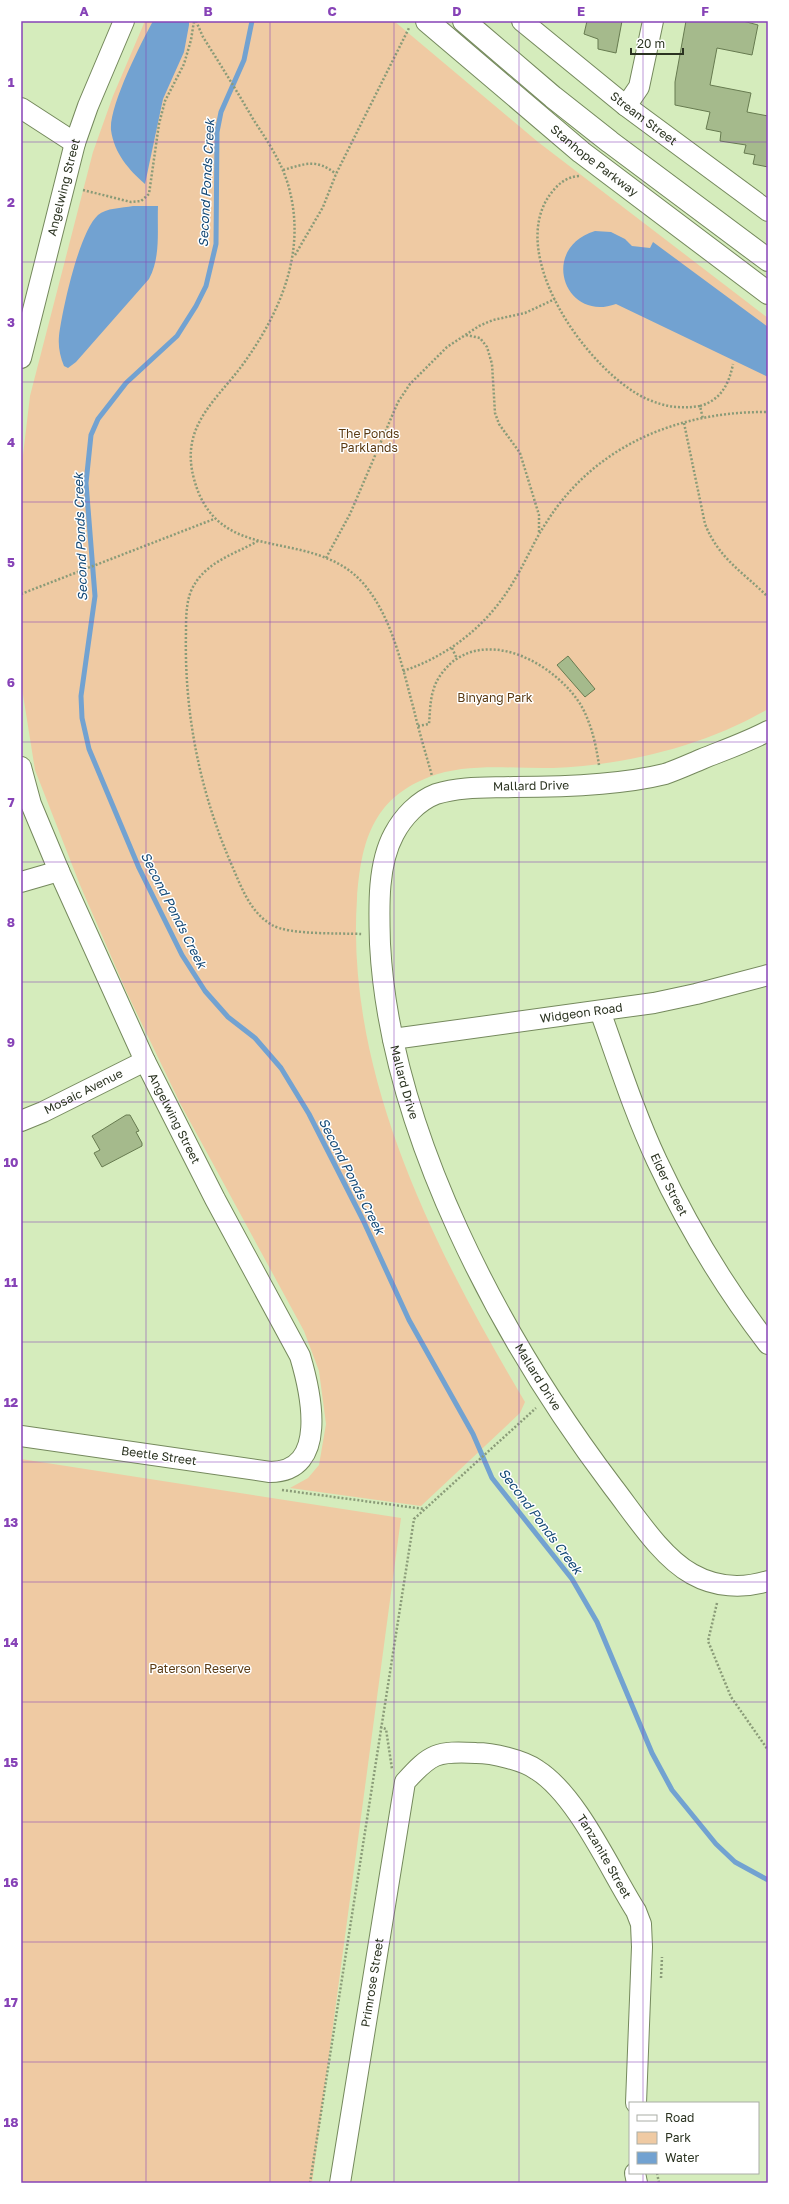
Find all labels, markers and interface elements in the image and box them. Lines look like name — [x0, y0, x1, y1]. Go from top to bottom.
text: A — [79, 3, 89, 19]
text: B — [203, 3, 213, 19]
text: C — [327, 3, 337, 19]
text: D — [452, 3, 462, 19]
text: E — [577, 3, 585, 19]
text: F — [701, 3, 709, 19]
scale bar — [631, 30, 683, 56]
text: 20 m — [637, 36, 665, 51]
text: 1 — [8, 74, 15, 90]
street label: Stream Street — [607, 88, 680, 148]
water label: Second Ponds Creek — [195, 117, 217, 248]
street label: Stanhope Parkway — [548, 121, 641, 200]
street label: Angelwing Street — [44, 136, 83, 237]
text: 2 — [7, 194, 15, 210]
text: 3 — [7, 314, 15, 330]
park label: The Ponds Parklands — [339, 426, 399, 455]
text: 4 — [7, 434, 15, 450]
water label: Second Ponds Creek — [70, 471, 90, 601]
text: 5 — [7, 554, 15, 570]
text: 6 — [7, 674, 15, 690]
park label: Binyang Park — [457, 690, 533, 705]
street label: Mallard Drive — [493, 777, 569, 794]
text: 7 — [7, 794, 15, 810]
water label: Second Ponds Creek — [138, 849, 211, 972]
text: 8 — [7, 914, 15, 930]
street label: Widgeon Road — [539, 999, 624, 1026]
text: 9 — [7, 1034, 15, 1050]
street label: Mallard Drive — [387, 1044, 422, 1121]
street label: Mosaic Avenue — [41, 1065, 125, 1117]
street label: Angelwing Street — [145, 1070, 204, 1166]
water label: Second Ponds Creek — [316, 1115, 389, 1238]
street label: Eider Street — [647, 1151, 691, 1219]
text: 10 — [3, 1154, 19, 1170]
text: 11 — [4, 1274, 18, 1290]
street label: Mallard Drive — [512, 1341, 565, 1413]
text: 12 — [4, 1394, 18, 1410]
street label: Beetle Street — [120, 1443, 198, 1468]
water label: Second Ponds Creek — [496, 1465, 587, 1578]
text: 13 — [4, 1514, 18, 1530]
text: 14 — [4, 1634, 18, 1650]
park label: Paterson Reserve — [149, 1661, 251, 1676]
text: 15 — [4, 1754, 18, 1770]
street label: Tanzanite Street — [574, 1811, 635, 1901]
text: 16 — [4, 1874, 18, 1890]
street label: Primrose Street — [357, 1937, 387, 2028]
text: 17 — [4, 1994, 18, 2010]
legend — [629, 2102, 759, 2174]
text: Road — [665, 2110, 694, 2125]
text: 18 — [3, 2114, 19, 2130]
text: Park — [665, 2130, 691, 2145]
text: Water — [665, 2150, 699, 2165]

